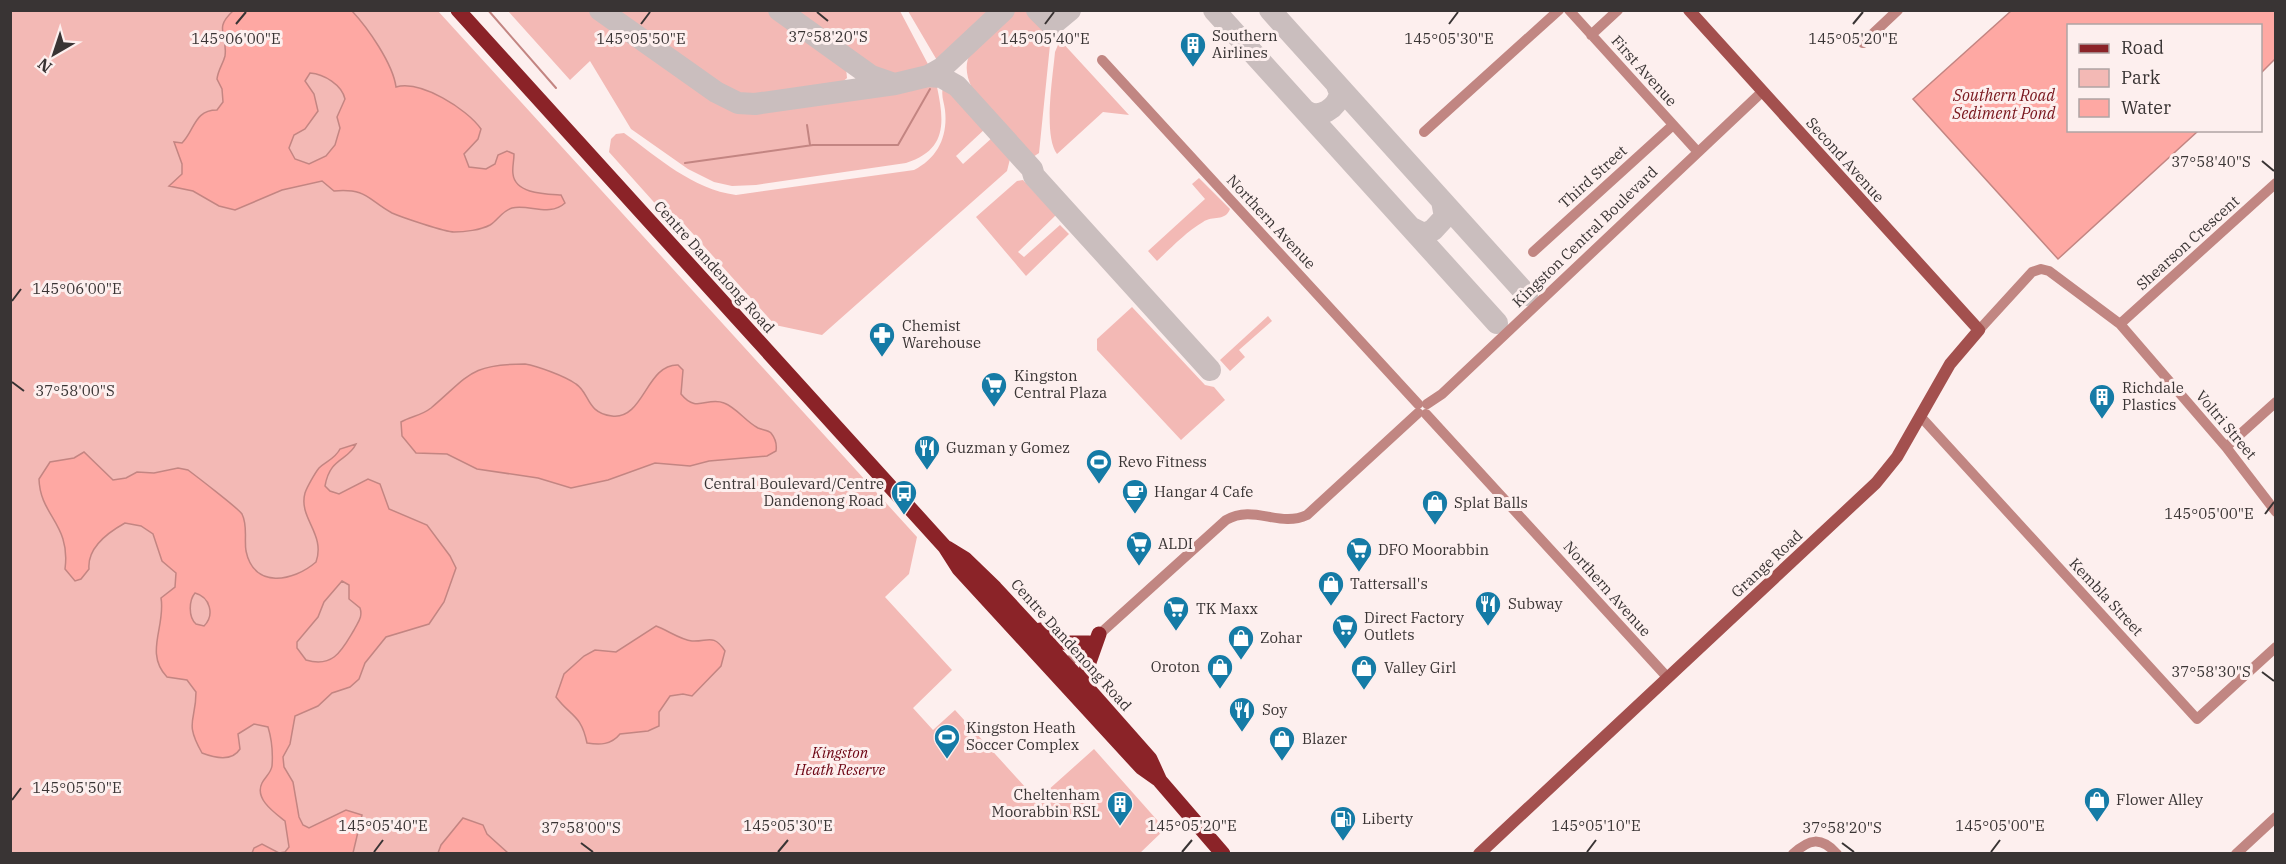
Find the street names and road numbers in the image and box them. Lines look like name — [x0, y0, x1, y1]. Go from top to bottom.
street label: First Avenue — [1607, 31, 1681, 110]
street label: Second Avenue — [1802, 113, 1889, 206]
street label: Third Street — [1555, 141, 1631, 212]
street label: Kingston Central Boulevard — [1508, 162, 1661, 311]
street label: Northern Avenue — [1223, 171, 1320, 273]
street label: Shearson Crescent — [2132, 191, 2243, 294]
street label: Centre Dandenong Road — [650, 197, 779, 337]
street label: Voltri Street — [2192, 386, 2261, 463]
street label: Grange Road — [1727, 526, 1806, 601]
street label: Northern Avenue — [1559, 537, 1655, 640]
street label: Kembla Street — [2065, 554, 2147, 640]
street label: Centre Dandenong Road — [1007, 575, 1136, 715]

